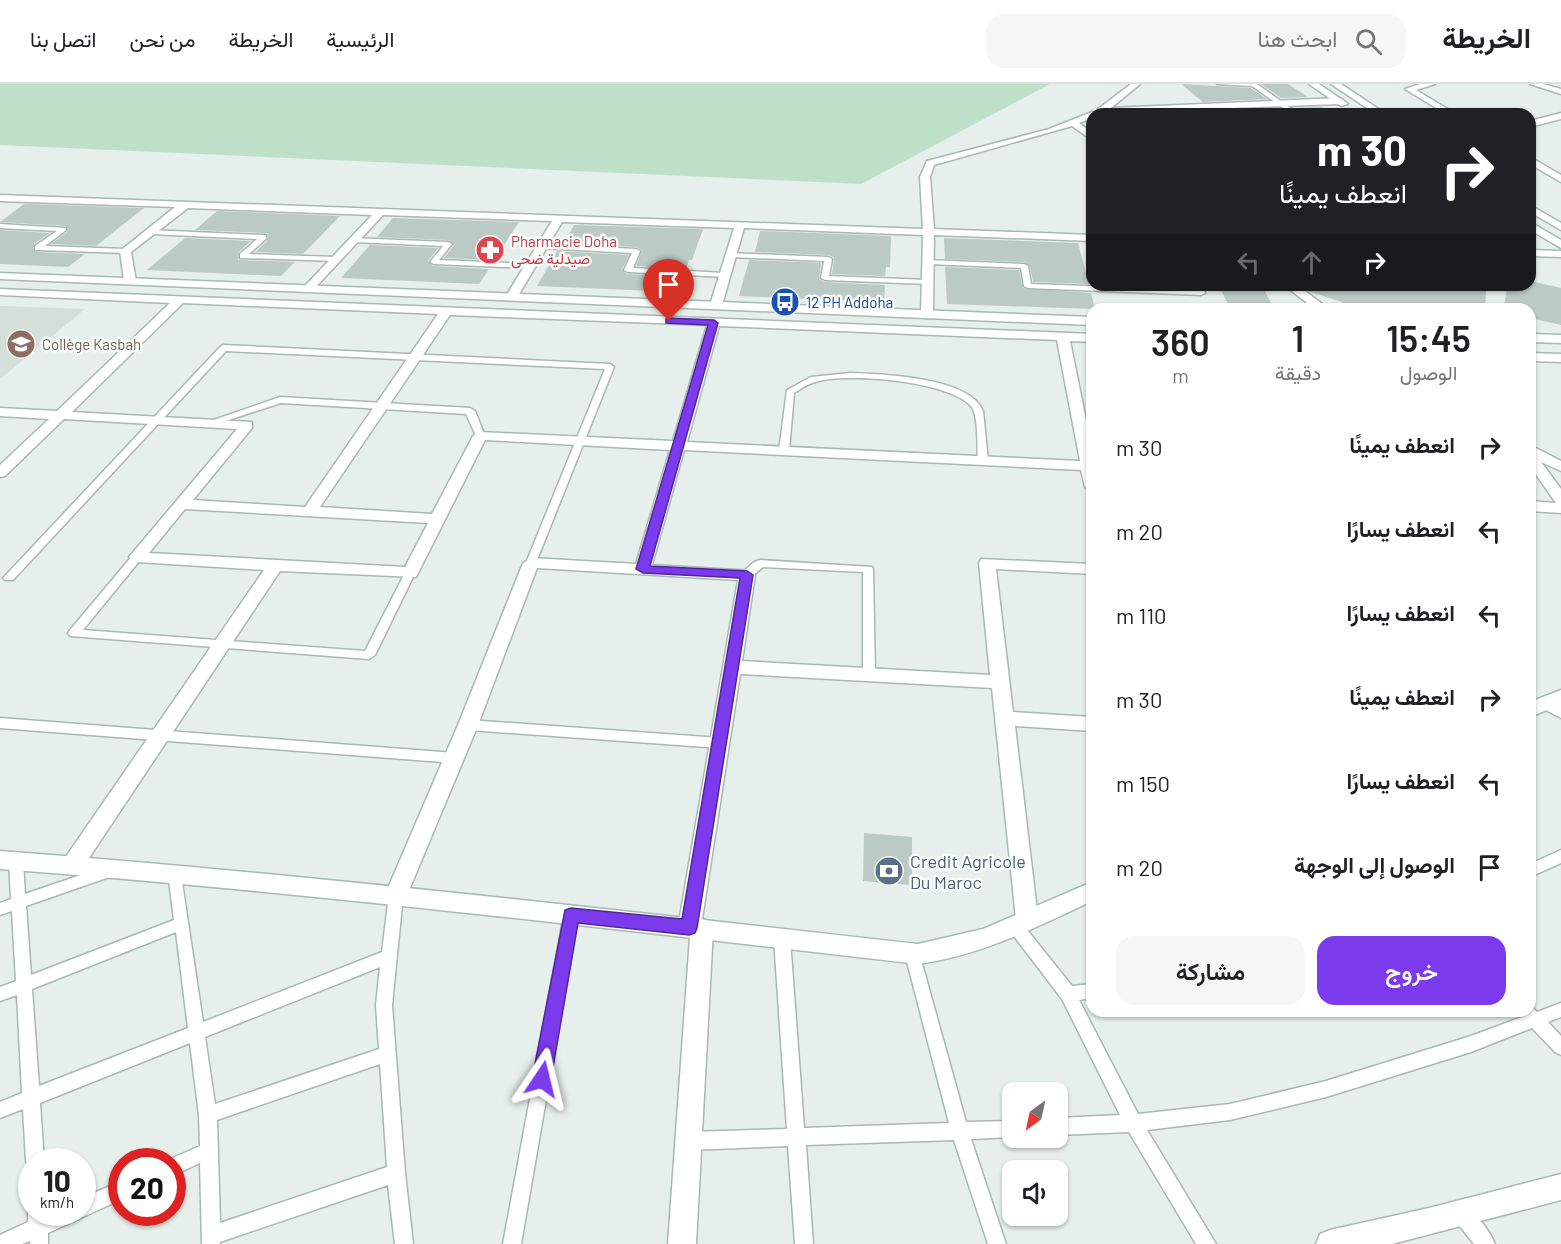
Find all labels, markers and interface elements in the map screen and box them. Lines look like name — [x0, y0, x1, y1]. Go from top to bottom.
search box — [986, 14, 1406, 68]
text: الخريطة — [1442, 20, 1531, 54]
text: ابحث هنا — [1257, 25, 1337, 51]
icon: search — [1352, 25, 1385, 58]
text: اتصل بنا — [30, 26, 96, 51]
text: من نحن — [129, 26, 195, 51]
text: الخريطة — [228, 26, 293, 51]
text: الرئيسية — [326, 26, 394, 51]
text: 30 m — [1317, 124, 1407, 174]
icon: right — [1428, 132, 1506, 210]
text: انعطف يمينًا — [1279, 176, 1407, 208]
place label: Pharmacie Doha صيدلية ضحى — [511, 232, 617, 269]
pharmacy icon: Pharmacie Doha صيدلية ضحى — [474, 234, 506, 266]
icon: left — [1232, 246, 1265, 279]
icon: ahead — [1295, 246, 1328, 279]
icon: right — [1358, 246, 1391, 279]
pin — [643, 259, 694, 321]
icon: arrive — [652, 268, 685, 301]
bus stop icon: 12 PH Addoha — [769, 286, 801, 318]
place label: 12 PH Addoha — [806, 293, 893, 311]
text: 1 — [1292, 316, 1304, 359]
text: 15:45 — [1386, 316, 1471, 359]
text: 360 — [1151, 320, 1210, 363]
school or university icon: Collège Kasbah — [5, 328, 37, 360]
place label: Collège Kasbah — [42, 335, 141, 353]
text: دقيقة — [1275, 360, 1321, 384]
text: الوصول — [1400, 360, 1457, 384]
text: m — [1172, 363, 1189, 387]
text: انعطف يمينًا — [1349, 431, 1455, 457]
icon: right — [1473, 431, 1506, 464]
text: 30 m — [1116, 434, 1162, 460]
text: انعطف يسارًا — [1346, 515, 1455, 541]
icon: left — [1473, 515, 1506, 548]
text: 20 m — [1116, 518, 1163, 544]
text: انعطف يسارًا — [1346, 599, 1455, 625]
icon: left — [1473, 599, 1506, 632]
text: 110 m — [1116, 602, 1167, 628]
text: انعطف يمينًا — [1349, 683, 1455, 709]
icon: right — [1473, 683, 1506, 716]
text: 30 m — [1116, 686, 1162, 712]
text: انعطف يسارًا — [1346, 767, 1455, 793]
icon: left — [1473, 767, 1506, 800]
text: 150 m — [1116, 770, 1170, 796]
place label: Credit Agricole Du Maroc — [910, 850, 1026, 893]
text: الوصول إلى الوجهة — [1294, 851, 1455, 877]
icon: arrive — [1473, 851, 1506, 884]
text: 20 m — [1116, 854, 1163, 880]
bank icon: Credit Agricole Du Maroc — [873, 855, 905, 887]
button: مشاركة — [1116, 936, 1305, 1005]
button: خروج — [1317, 936, 1506, 1005]
position arrow — [510, 1047, 574, 1111]
north arrow — [1002, 1082, 1068, 1148]
map controls — [1002, 1082, 1068, 1226]
speed limit sign: 20 — [108, 1148, 186, 1226]
button: sound — [1002, 1160, 1068, 1226]
text: 10 — [43, 1162, 71, 1198]
text: km/h — [40, 1193, 74, 1211]

